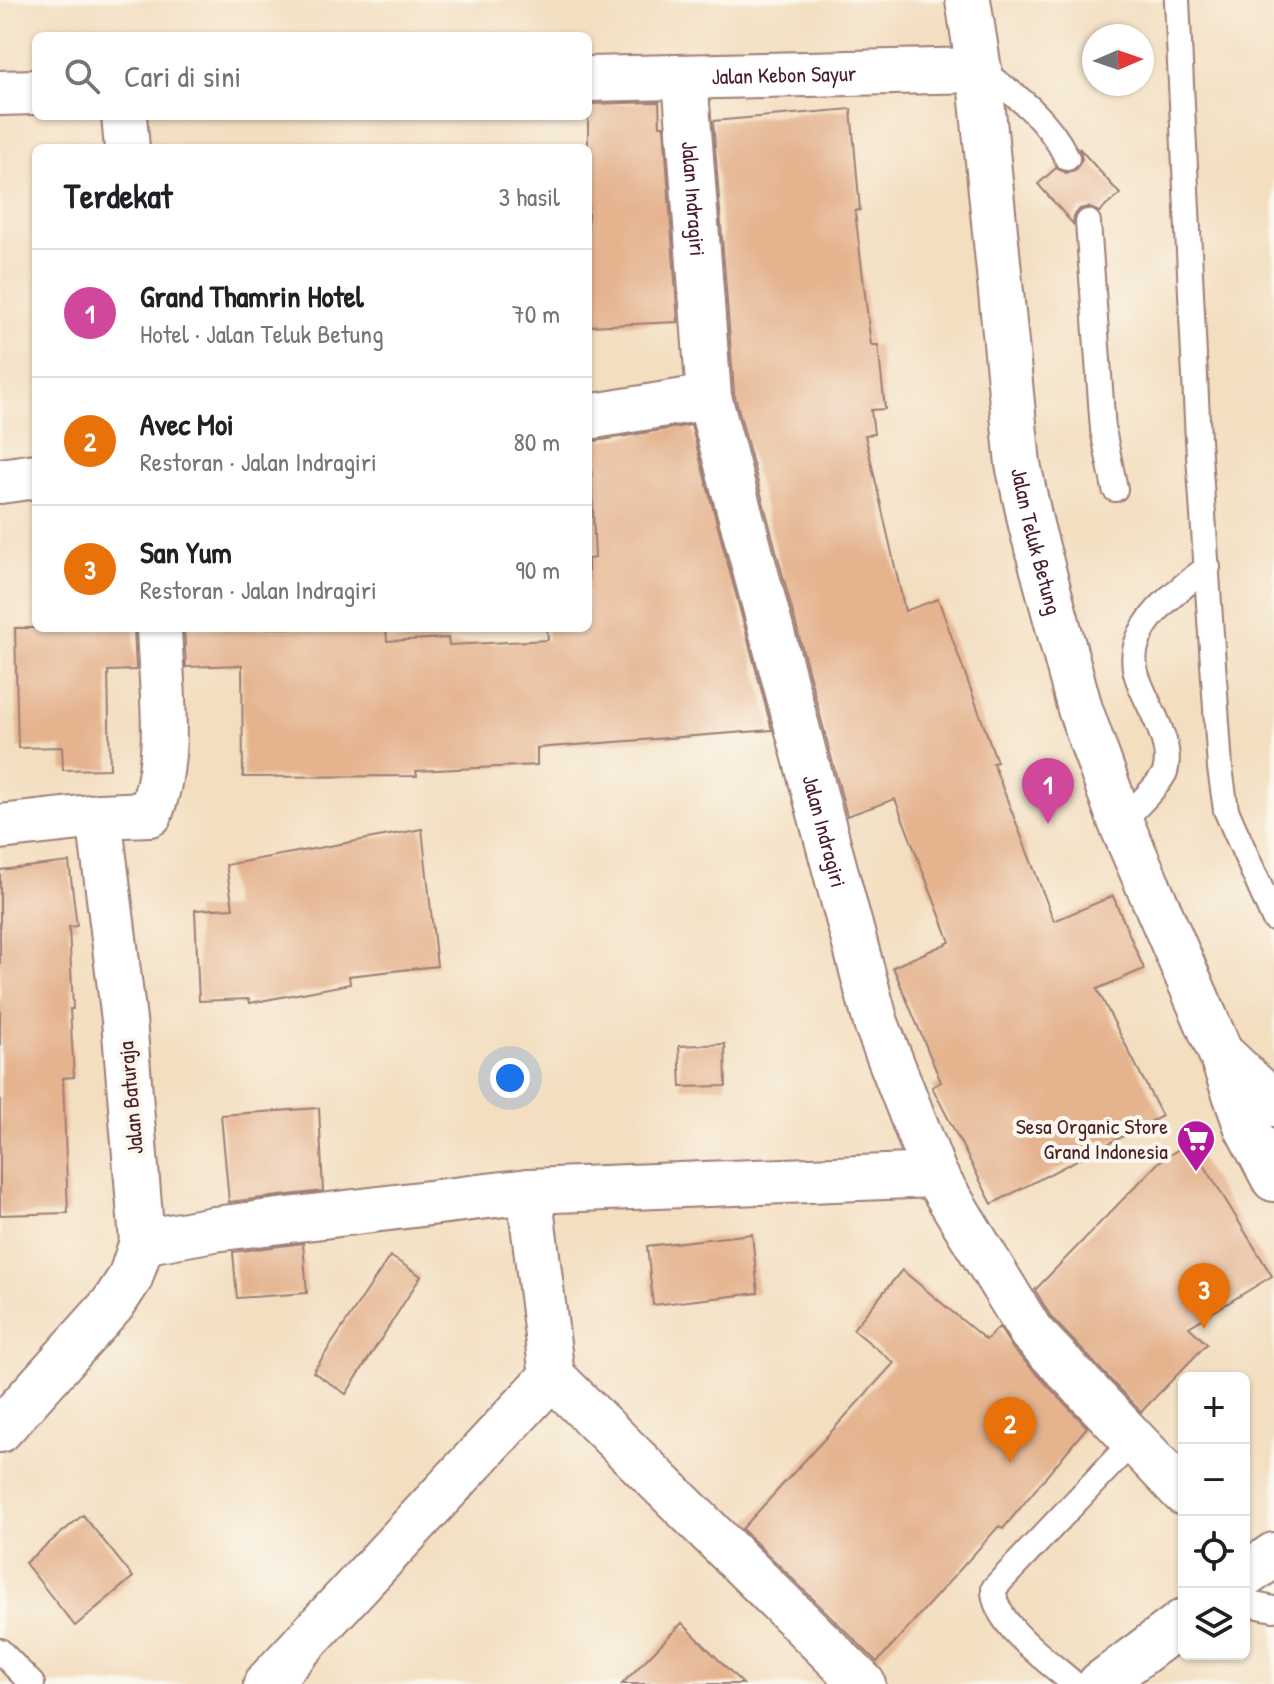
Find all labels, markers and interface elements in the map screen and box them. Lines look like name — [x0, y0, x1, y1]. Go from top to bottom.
north arrow — [1082, 24, 1154, 96]
search box — [32, 32, 592, 120]
icon: search — [60, 54, 104, 98]
text: Cari di sini — [124, 56, 241, 96]
street label: Jalan Kebon Sayur — [711, 58, 857, 91]
street label: Jalan Indragiri — [675, 140, 713, 257]
text: Terdekat — [64, 173, 172, 219]
text: 3 hasil — [499, 179, 560, 214]
text: Grand Thamrin Hotel — [140, 276, 364, 316]
text: 1 — [85, 296, 95, 331]
text: 70 m — [512, 296, 560, 331]
text: Hotel · Jalan Teluk Betung — [140, 316, 383, 351]
text: Avec Moi — [140, 404, 234, 444]
text: 2 — [84, 424, 96, 459]
text: 80 m — [513, 424, 560, 459]
text: Restoran · Jalan Indragiri — [140, 444, 377, 479]
street label: Jalan Teluk Betung — [1004, 465, 1069, 618]
text: San Yum — [140, 532, 232, 572]
text: 3 — [84, 552, 96, 587]
text: 90 m — [515, 552, 560, 587]
text: Restoran · Jalan Indragiri — [140, 572, 377, 607]
pin: 1 — [1022, 758, 1074, 824]
street label: Jalan Indragiri — [795, 771, 854, 890]
street label: Jalan Baturaja — [110, 1040, 150, 1156]
your location — [490, 1058, 530, 1098]
place label: Sesa Organic Store Grand Indonesia — [1016, 1111, 1168, 1166]
supermarket icon: Sesa Organic Store Grand Indonesia — [1175, 1118, 1217, 1173]
pin: 3 — [1178, 1263, 1230, 1329]
map controls — [1178, 1372, 1250, 1660]
button: + — [1178, 1372, 1250, 1444]
pin: 2 — [984, 1397, 1036, 1463]
button: − — [1178, 1444, 1250, 1516]
button: locate — [1178, 1516, 1250, 1588]
button: layers — [1178, 1588, 1250, 1660]

